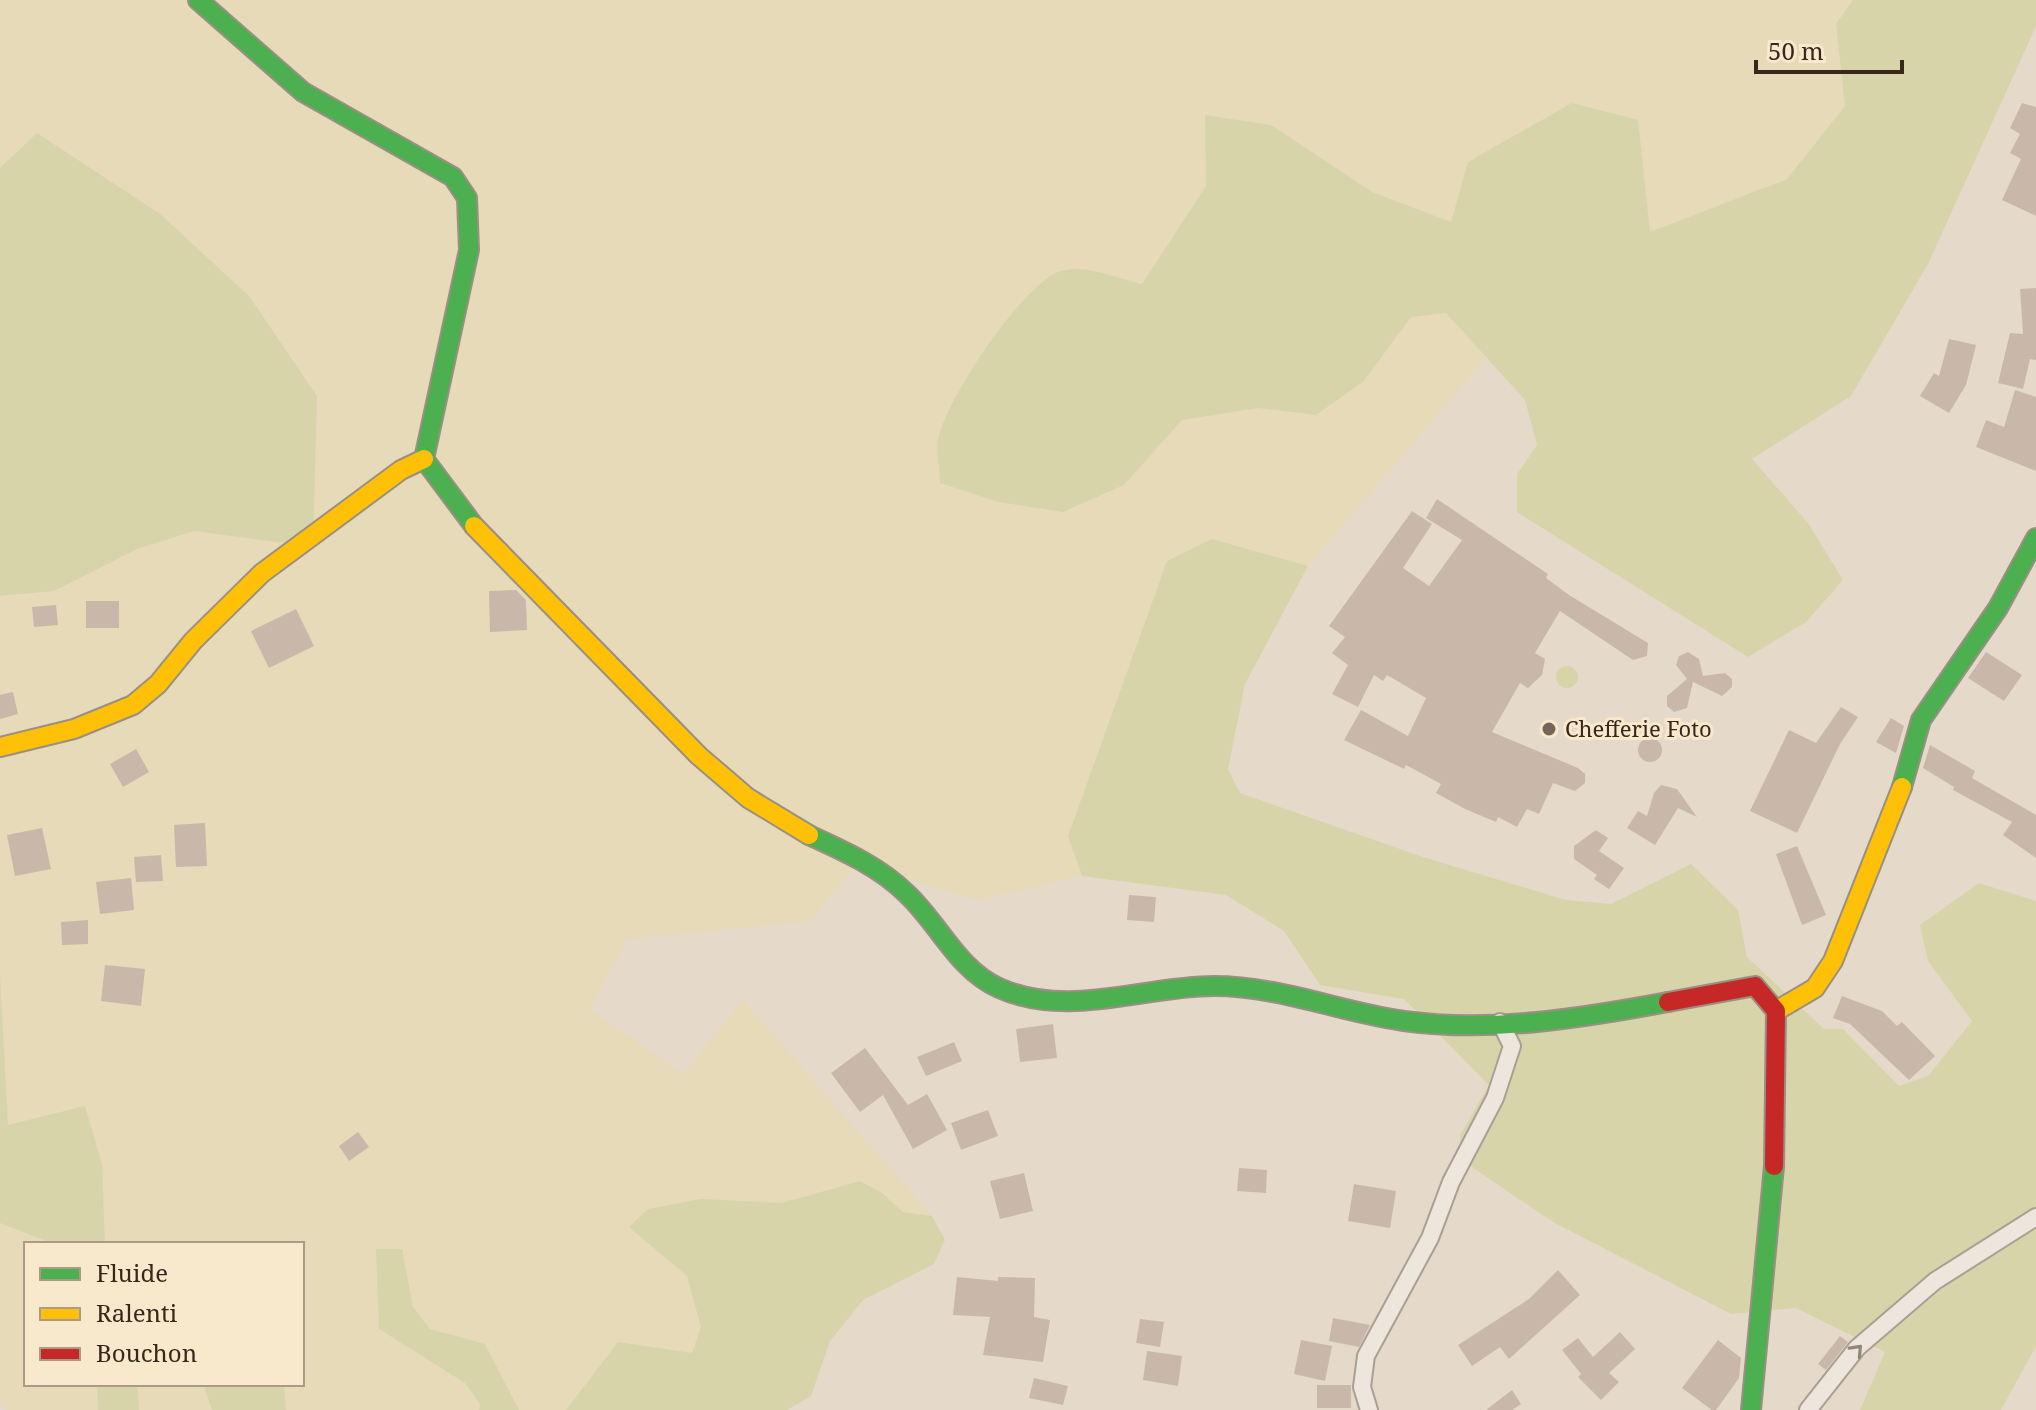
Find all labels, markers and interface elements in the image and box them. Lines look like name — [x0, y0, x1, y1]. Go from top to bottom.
scale bar — [1756, 24, 1902, 74]
text: 50 m — [1768, 34, 1824, 67]
place label: Chefferie Foto — [1565, 713, 1712, 743]
marker: Chefferie Foto — [1540, 720, 1558, 738]
legend — [24, 1242, 304, 1386]
text: Fluide — [96, 1256, 168, 1289]
text: Ralenti — [96, 1296, 177, 1329]
text: Bouchon — [96, 1336, 197, 1369]
one-way arrow — [1848, 1345, 1863, 1359]

